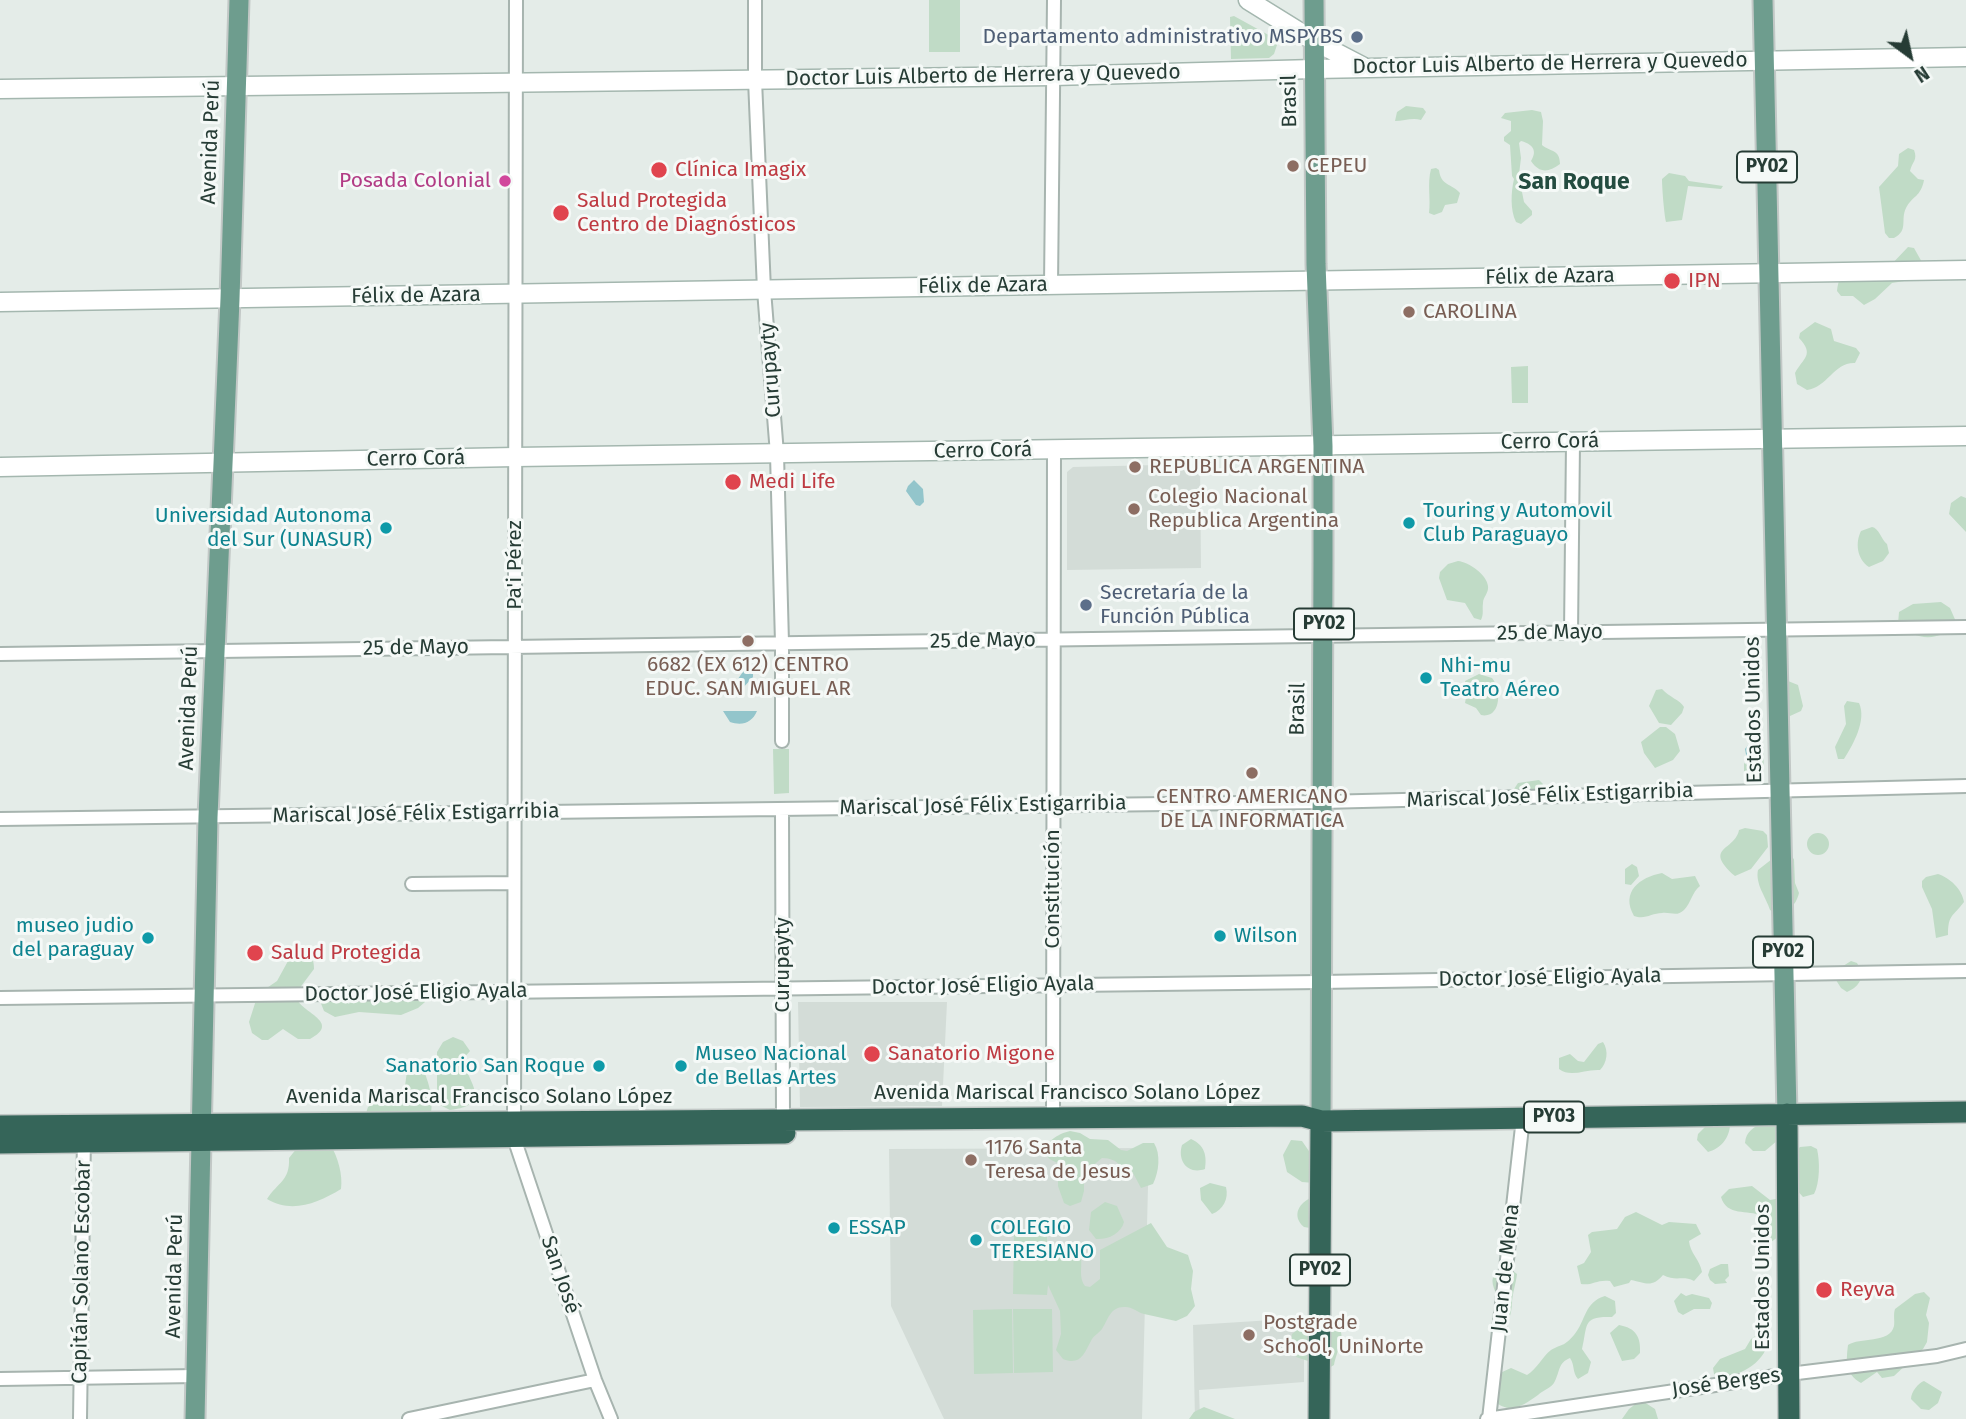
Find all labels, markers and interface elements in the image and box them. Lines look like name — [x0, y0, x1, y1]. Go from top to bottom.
north arrow — [1875, 21, 1945, 91]
place label: Departamento administrativo MSPYBS — [982, 24, 1343, 50]
marker: Departamento administrativo MSPYBS — [1349, 29, 1365, 45]
street label: Doctor Luis Alberto de Herrera y Quevedo — [1352, 48, 1748, 80]
street label: Doctor Luis Alberto de Herrera y Quevedo — [785, 60, 1181, 92]
text: N — [1910, 61, 1933, 87]
street label: Brasil — [1277, 74, 1303, 128]
street label: Avenida Perú — [196, 79, 226, 205]
road number: PY02 — [1737, 152, 1797, 182]
place label: CEPEU — [1307, 153, 1367, 179]
place label: Clínica Imagix — [675, 157, 806, 183]
marker: CEPEU — [1285, 158, 1301, 174]
marker: Clínica Imagix — [649, 160, 669, 180]
place label: Posada Colonial — [339, 168, 491, 194]
district label: San Roque — [1518, 169, 1630, 197]
marker: Posada Colonial — [497, 173, 513, 189]
place label: Salud Protegida Centro de Diagnósticos — [577, 188, 796, 238]
marker: Salud Protegida Centro de Diagnósticos — [551, 203, 571, 223]
street label: Félix de Azara — [1485, 263, 1615, 291]
place label: IPN — [1688, 268, 1721, 294]
marker: IPN — [1662, 271, 1682, 291]
street label: Félix de Azara — [918, 272, 1048, 300]
street label: Félix de Azara — [351, 282, 481, 310]
place label: CAROLINA — [1423, 299, 1517, 325]
marker: CAROLINA — [1401, 304, 1417, 320]
street label: Curupayty — [755, 322, 787, 418]
street label: Cerro Corá — [1500, 429, 1600, 455]
street label: Cerro Corá — [933, 438, 1033, 464]
street label: Cerro Corá — [366, 446, 466, 472]
place label: REPUBLICA ARGENTINA — [1149, 454, 1365, 480]
marker: REPUBLICA ARGENTINA — [1127, 459, 1143, 475]
place label: Medi Life — [749, 469, 835, 495]
marker: Medi Life — [723, 472, 743, 492]
place label: Colegio Nacional Republica Argentina — [1148, 484, 1339, 534]
place label: Touring y Automovil Club Paraguayo — [1423, 498, 1612, 548]
marker: Colegio Nacional Republica Argentina — [1126, 501, 1142, 517]
place label: Universidad Autonoma del Sur (UNASUR) — [155, 503, 372, 553]
marker: Touring y Automovil Club Paraguayo — [1401, 515, 1417, 531]
marker: Universidad Autonoma del Sur (UNASUR) — [378, 520, 394, 536]
street label: Pa'i Pérez — [502, 520, 528, 610]
place label: Secretaría de la Función Pública — [1100, 580, 1250, 630]
marker: Secretaría de la Función Pública — [1078, 597, 1094, 613]
road number: PY02 — [1294, 608, 1354, 639]
street label: 25 de Mayo — [1497, 619, 1603, 647]
street label: 25 de Mayo — [930, 627, 1036, 655]
marker: 6682 (EX 612) CENTRO EDUC. SAN MIGUEL AR — [740, 633, 756, 649]
street label: 25 de Mayo — [363, 634, 469, 662]
street label: Estados Unidos — [1740, 636, 1768, 784]
street label: Avenida Perú — [174, 645, 204, 771]
place label: 6682 (EX 612) CENTRO EDUC. SAN MIGUEL AR — [645, 652, 851, 702]
place label: Nhi-mu Teatro Aéreo — [1440, 653, 1560, 703]
marker: Nhi-mu Teatro Aéreo — [1418, 670, 1434, 686]
street label: Brasil — [1285, 682, 1311, 736]
marker: CENTRO AMERICANO DE LA INFORMATICA — [1244, 765, 1260, 781]
street label: Mariscal José Félix Estigarribia — [1406, 778, 1694, 814]
place label: CENTRO AMERICANO DE LA INFORMATICA — [1156, 784, 1348, 834]
street label: Mariscal José Félix Estigarribia — [839, 791, 1127, 821]
street label: Mariscal José Félix Estigarribia — [272, 799, 560, 829]
street label: Constitución — [1040, 829, 1066, 949]
place label: museo judio del paraguay — [12, 913, 134, 963]
street label: Curupayty — [770, 917, 796, 1013]
place label: Wilson — [1234, 923, 1298, 949]
marker: Wilson — [1212, 928, 1228, 944]
marker: museo judio del paraguay — [140, 930, 156, 946]
road number: PY02 — [1753, 936, 1813, 968]
place label: Salud Protegida — [271, 940, 421, 966]
marker: Salud Protegida — [245, 943, 265, 963]
street label: Doctor José Eligio Ayala — [1438, 963, 1662, 993]
street label: Doctor José Eligio Ayala — [871, 971, 1095, 1001]
street label: Doctor José Eligio Ayala — [304, 978, 528, 1008]
place label: Museo Nacional de Bellas Artes — [695, 1041, 846, 1091]
place label: Sanatorio Migone — [888, 1041, 1055, 1067]
marker: Sanatorio Migone — [862, 1044, 882, 1064]
place label: Sanatorio San Roque — [385, 1053, 585, 1079]
marker: Sanatorio San Roque — [591, 1058, 607, 1074]
marker: Museo Nacional de Bellas Artes — [673, 1058, 689, 1074]
street label: Avenida Mariscal Francisco Solano López — [874, 1080, 1260, 1106]
street label: Avenida Mariscal Francisco Solano López — [286, 1084, 672, 1110]
road number: PY03 — [1524, 1102, 1584, 1133]
place label: 1176 Santa Teresa de Jesus — [985, 1135, 1131, 1185]
marker: 1176 Santa Teresa de Jesus — [963, 1152, 979, 1168]
street label: Capitán Solano Escobar — [67, 1160, 97, 1384]
street label: Juan de Mena — [1487, 1203, 1525, 1333]
street label: Estados Unidos — [1750, 1204, 1776, 1350]
street label: Avenida Perú — [161, 1213, 189, 1339]
place label: ESSAP — [848, 1215, 906, 1241]
place label: COLEGIO TERESIANO — [990, 1215, 1094, 1265]
marker: ESSAP — [826, 1220, 842, 1236]
marker: COLEGIO TERESIANO — [968, 1232, 984, 1248]
street label: San José — [535, 1233, 585, 1317]
road number: PY02 — [1290, 1254, 1350, 1286]
place label: Reyva — [1840, 1277, 1896, 1303]
marker: Reyva — [1814, 1280, 1834, 1300]
place label: Postgrade School, UniNorte — [1263, 1310, 1424, 1360]
marker: Postgrade School, UniNorte — [1241, 1327, 1257, 1343]
street label: José Berges — [1670, 1363, 1782, 1403]

